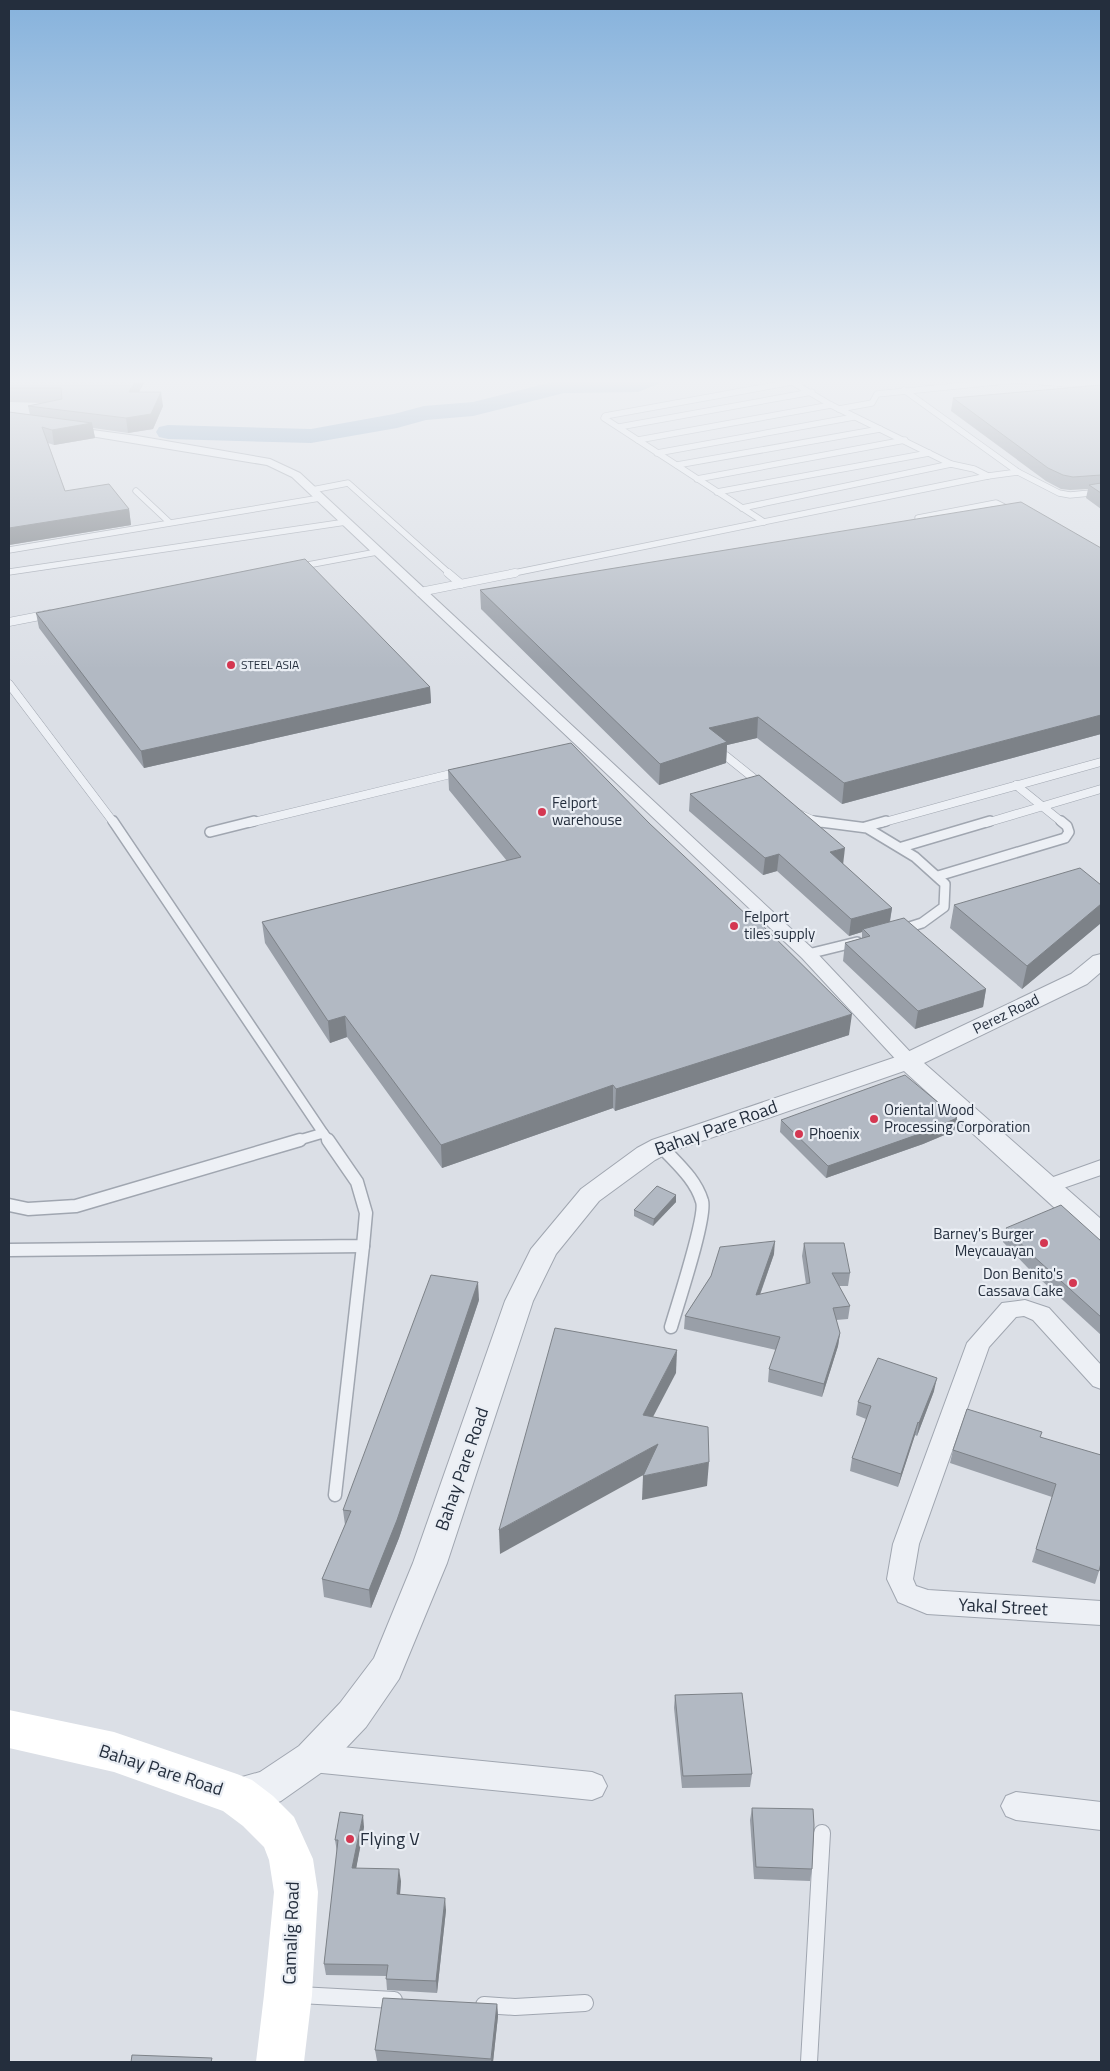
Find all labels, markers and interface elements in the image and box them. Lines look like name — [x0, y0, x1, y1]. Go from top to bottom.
place label: STEEL ASIA — [241, 655, 299, 674]
marker: STEEL ASIA — [225, 659, 237, 671]
place label: Felport warehouse — [552, 791, 622, 831]
marker: Felport warehouse — [536, 806, 548, 818]
place label: Felport tiles supply — [744, 905, 815, 945]
marker: Felport tiles supply — [728, 920, 740, 932]
street label: Perez Road — [969, 988, 1043, 1040]
street label: Bahay Pare Road — [651, 1093, 781, 1162]
place label: Oriental Wood Processing Corporation — [884, 1098, 1030, 1138]
marker: Oriental Wood Processing Corporation — [868, 1113, 880, 1125]
place label: Phoenix — [809, 1122, 860, 1145]
marker: Phoenix — [793, 1128, 805, 1140]
place label: Barney's Burger Meycauayan — [933, 1222, 1034, 1262]
marker: Barney's Burger Meycauayan — [1038, 1237, 1050, 1249]
place label: Don Benito's Cassava Cake — [978, 1262, 1063, 1302]
marker: Don Benito's Cassava Cake — [1067, 1277, 1079, 1289]
street label: Bahay Pare Road — [428, 1403, 495, 1534]
street label: Yakal Street — [958, 1591, 1049, 1622]
street label: Bahay Pare Road — [96, 1737, 227, 1802]
place label: Flying V — [360, 1825, 420, 1852]
marker: Flying V — [344, 1833, 356, 1845]
street label: Camalig Road — [275, 1881, 306, 1985]

